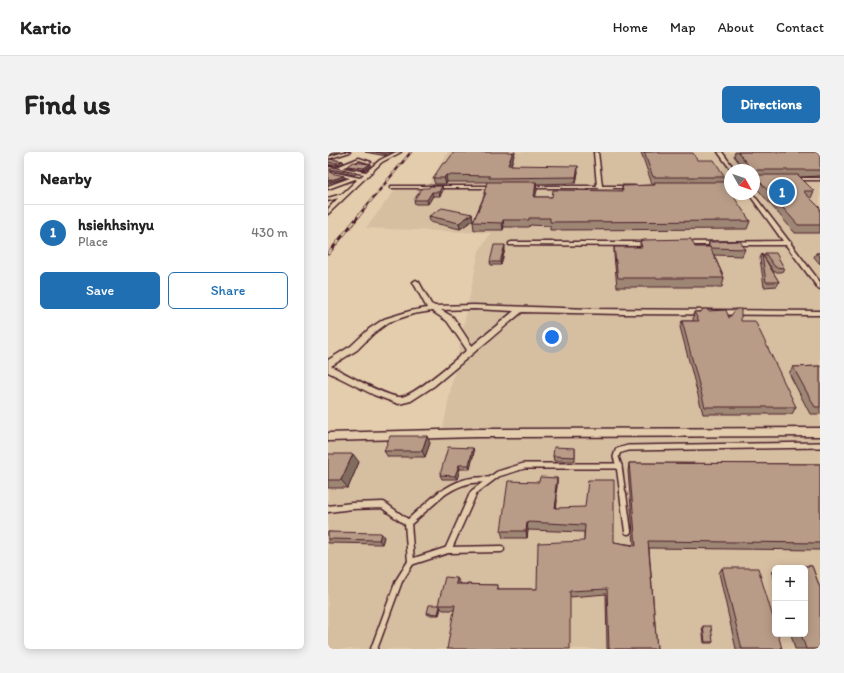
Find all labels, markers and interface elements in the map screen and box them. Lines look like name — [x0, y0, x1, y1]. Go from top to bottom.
text: Kartio — [20, 16, 71, 39]
text: Home — [613, 19, 648, 36]
text: Map — [670, 19, 696, 36]
text: About — [718, 19, 754, 36]
text: Contact — [776, 19, 824, 36]
button: Directions — [722, 86, 820, 123]
text: Find us — [24, 87, 111, 121]
north arrow — [724, 164, 760, 200]
text: Nearby — [40, 168, 92, 188]
pin: 1 — [769, 177, 795, 207]
text: hsiehhsinyu — [78, 216, 154, 234]
text: 1 — [50, 225, 56, 240]
text: 430 m — [251, 225, 288, 240]
text: Place — [78, 234, 108, 249]
button: Save — [40, 272, 160, 309]
button: Share — [168, 272, 288, 309]
your location — [542, 327, 562, 347]
map controls — [772, 565, 808, 637]
button: + — [772, 565, 808, 601]
button: − — [772, 601, 808, 637]

